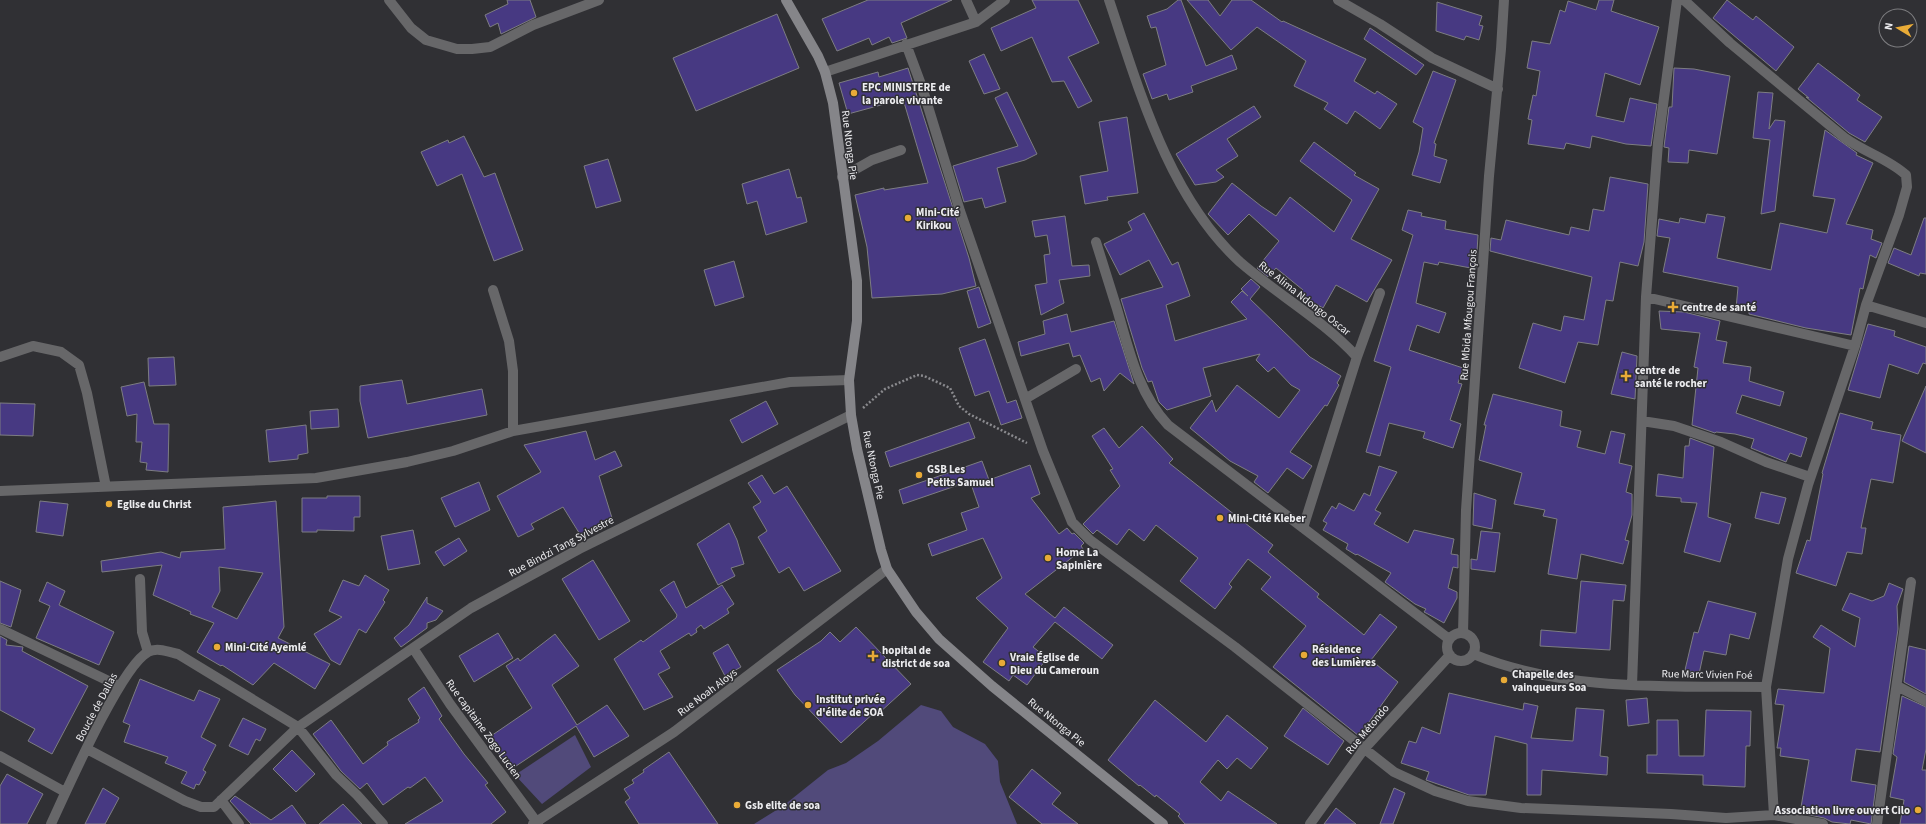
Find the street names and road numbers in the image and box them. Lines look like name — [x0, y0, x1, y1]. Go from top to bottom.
street label: Rue Ntonga Pie — [838, 109, 861, 181]
street label: Rue Mbida Mfougou François — [1456, 249, 1481, 381]
street label: Rue Alima Ndongo Oscar — [1255, 258, 1354, 339]
street label: Rue Ntonga Pie — [859, 429, 888, 501]
street label: Rue Bindzi Tang Sylvestre — [506, 512, 617, 580]
street label: Rue Noah Aloys — [674, 665, 740, 720]
street label: Rue Marc Vivien Foé — [1661, 666, 1753, 683]
street label: Boucle de Dallas — [72, 670, 121, 744]
street label: Rue capitaine Zogo Lucien — [442, 676, 525, 782]
street label: Rue Ntonga Pie — [1025, 695, 1089, 751]
street label: Rue Métondo — [1342, 701, 1393, 757]

